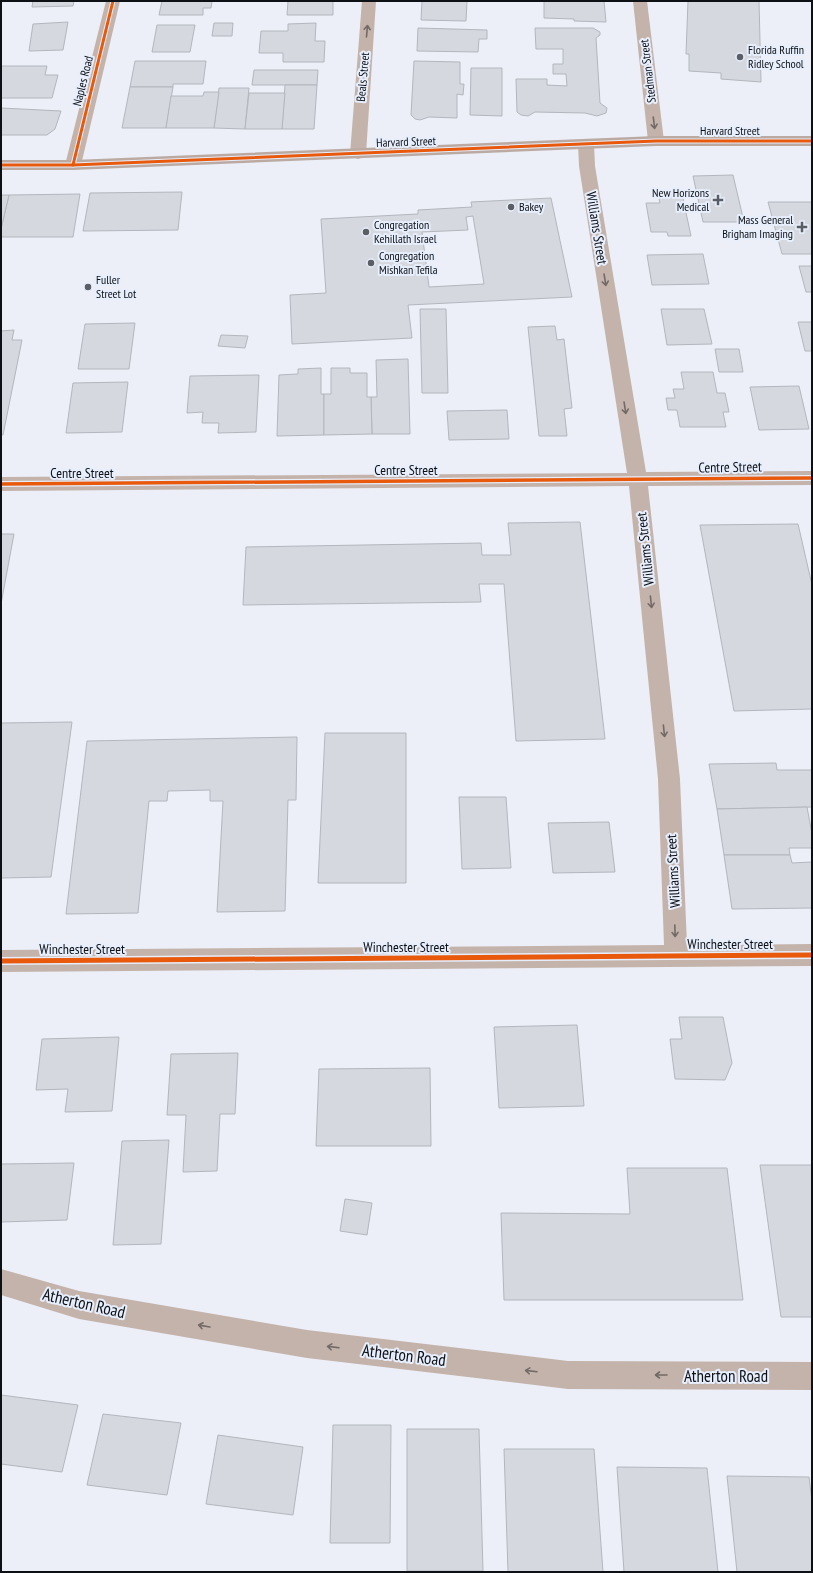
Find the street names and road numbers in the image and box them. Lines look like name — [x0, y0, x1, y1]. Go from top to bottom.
street label: Stedman Street — [636, 38, 659, 104]
street label: Beals Street — [353, 51, 372, 102]
street label: Naples Road — [69, 54, 96, 108]
street label: Harvard Street — [700, 123, 761, 138]
street label: Harvard Street — [376, 133, 437, 150]
street label: Williams Street — [582, 190, 612, 266]
street label: Centre Street — [698, 457, 762, 477]
street label: Centre Street — [374, 461, 438, 479]
street label: Centre Street — [50, 464, 114, 482]
street label: Williams Street — [632, 511, 658, 586]
street label: Williams Street — [662, 834, 684, 908]
street label: Winchester Street — [687, 935, 773, 953]
street label: Winchester Street — [363, 938, 449, 956]
street label: Winchester Street — [39, 940, 125, 958]
street label: Atherton Road — [41, 1283, 127, 1323]
street label: Atherton Road — [361, 1339, 447, 1371]
street label: Atherton Road — [684, 1365, 768, 1387]

